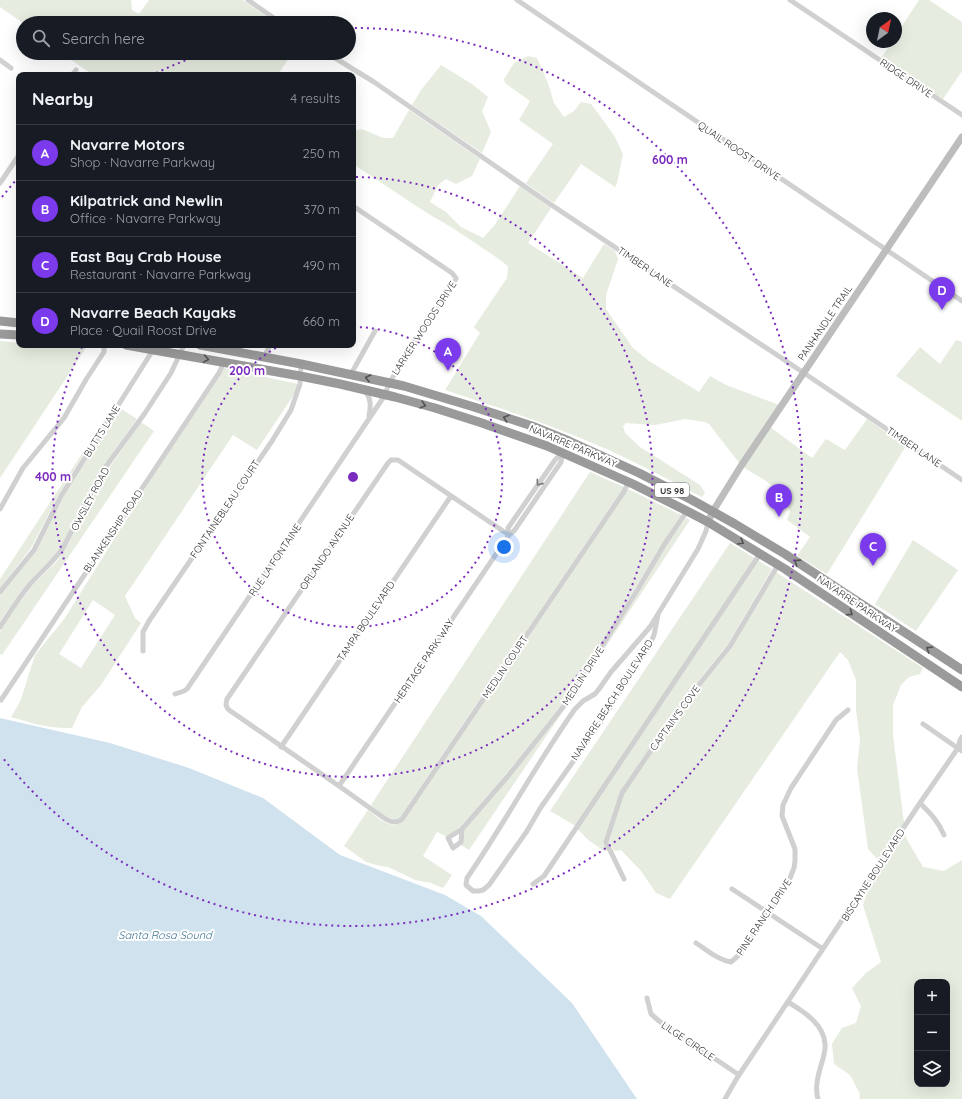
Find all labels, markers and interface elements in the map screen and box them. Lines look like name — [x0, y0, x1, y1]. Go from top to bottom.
north arrow — [866, 12, 902, 48]
search box — [16, 16, 356, 60]
icon: search — [30, 27, 52, 49]
text: Search here — [62, 29, 145, 48]
street label: RIDGE DRIVE — [877, 56, 935, 100]
text: Nearby — [32, 88, 93, 109]
text: 4 results — [290, 90, 340, 106]
street label: QUAIL ROOST DRIVE — [695, 119, 783, 184]
text: Navarre Motors — [70, 135, 185, 154]
text: A — [41, 145, 49, 161]
text: 250 m — [303, 145, 340, 161]
text: 600 m — [652, 152, 688, 167]
text: Shop · Navarre Parkway — [70, 154, 215, 170]
text: Kilpatrick and Newlin — [70, 191, 223, 210]
text: B — [41, 201, 49, 217]
text: 370 m — [303, 201, 340, 217]
text: Office · Navarre Parkway — [70, 210, 221, 226]
street label: TIMBER LANE — [615, 244, 675, 290]
text: East Bay Crab House — [70, 247, 222, 266]
text: C — [41, 257, 49, 273]
text: 490 m — [303, 257, 340, 273]
text: Restaurant · Navarre Parkway — [70, 266, 251, 282]
pin: D — [929, 277, 955, 310]
street label: LARKER WOODS DRIVE — [389, 279, 459, 377]
street label: PANHANDLE TRAIL — [795, 282, 855, 363]
text: Navarre Beach Kayaks — [70, 303, 236, 322]
text: D — [40, 313, 50, 329]
text: 660 m — [303, 313, 340, 329]
text: Place · Quail Roost Drive — [70, 322, 217, 338]
pin: A — [435, 338, 461, 371]
one-way arrow — [203, 354, 209, 363]
text: 200 m — [229, 363, 265, 378]
one-way arrow — [365, 374, 371, 382]
one-way arrow — [420, 400, 426, 408]
street label: BUTTS LANE — [81, 402, 123, 460]
one-way arrow — [503, 414, 510, 422]
street label: NAVARRE PARKWAY — [527, 422, 619, 470]
street label: TIMBER LANE — [884, 424, 944, 470]
street label: FONTAINEBLEAU COURT — [187, 457, 263, 561]
street label: OWSLEY ROAD — [68, 465, 112, 533]
text: 400 m — [35, 469, 71, 484]
centre of rings — [346, 470, 360, 484]
one-way arrow — [536, 479, 544, 486]
road number: US 98 — [655, 483, 689, 497]
pin: B — [766, 484, 792, 517]
street label: BLANKENSHIP ROAD — [80, 487, 146, 575]
street label: ORLANDO AVENUE — [297, 511, 357, 593]
street label: RUE LA FONTAINE — [246, 521, 304, 599]
pin: C — [860, 533, 886, 566]
your location — [494, 537, 514, 557]
one-way arrow — [737, 538, 744, 545]
one-way arrow — [794, 560, 801, 567]
street label: NAVARRE PARKWAY — [814, 572, 900, 636]
street label: TAMPA BOULEVARD — [334, 578, 398, 664]
one-way arrow — [846, 608, 853, 615]
street label: HERITAGE PARK WAY — [391, 616, 457, 706]
street label: MEDLIN COURT — [479, 633, 531, 701]
street label: NAVARRE BEACH BOULEVARD — [568, 637, 656, 763]
street label: MEDLIN DRIVE — [559, 644, 607, 708]
one-way arrow — [927, 647, 934, 654]
street label: CAPTAIN'S COVE — [647, 683, 703, 753]
street label: BISCAYNE BOULEVARD — [838, 826, 908, 924]
street label: PINE RANCH DRIVE — [734, 876, 795, 958]
water label: Santa Rosa Sound — [118, 928, 213, 942]
map controls — [914, 979, 950, 1087]
button: + — [914, 979, 950, 1015]
button: − — [914, 1015, 950, 1051]
street label: LILGE CIRCLE — [659, 1018, 717, 1064]
button: layers — [914, 1051, 950, 1087]

